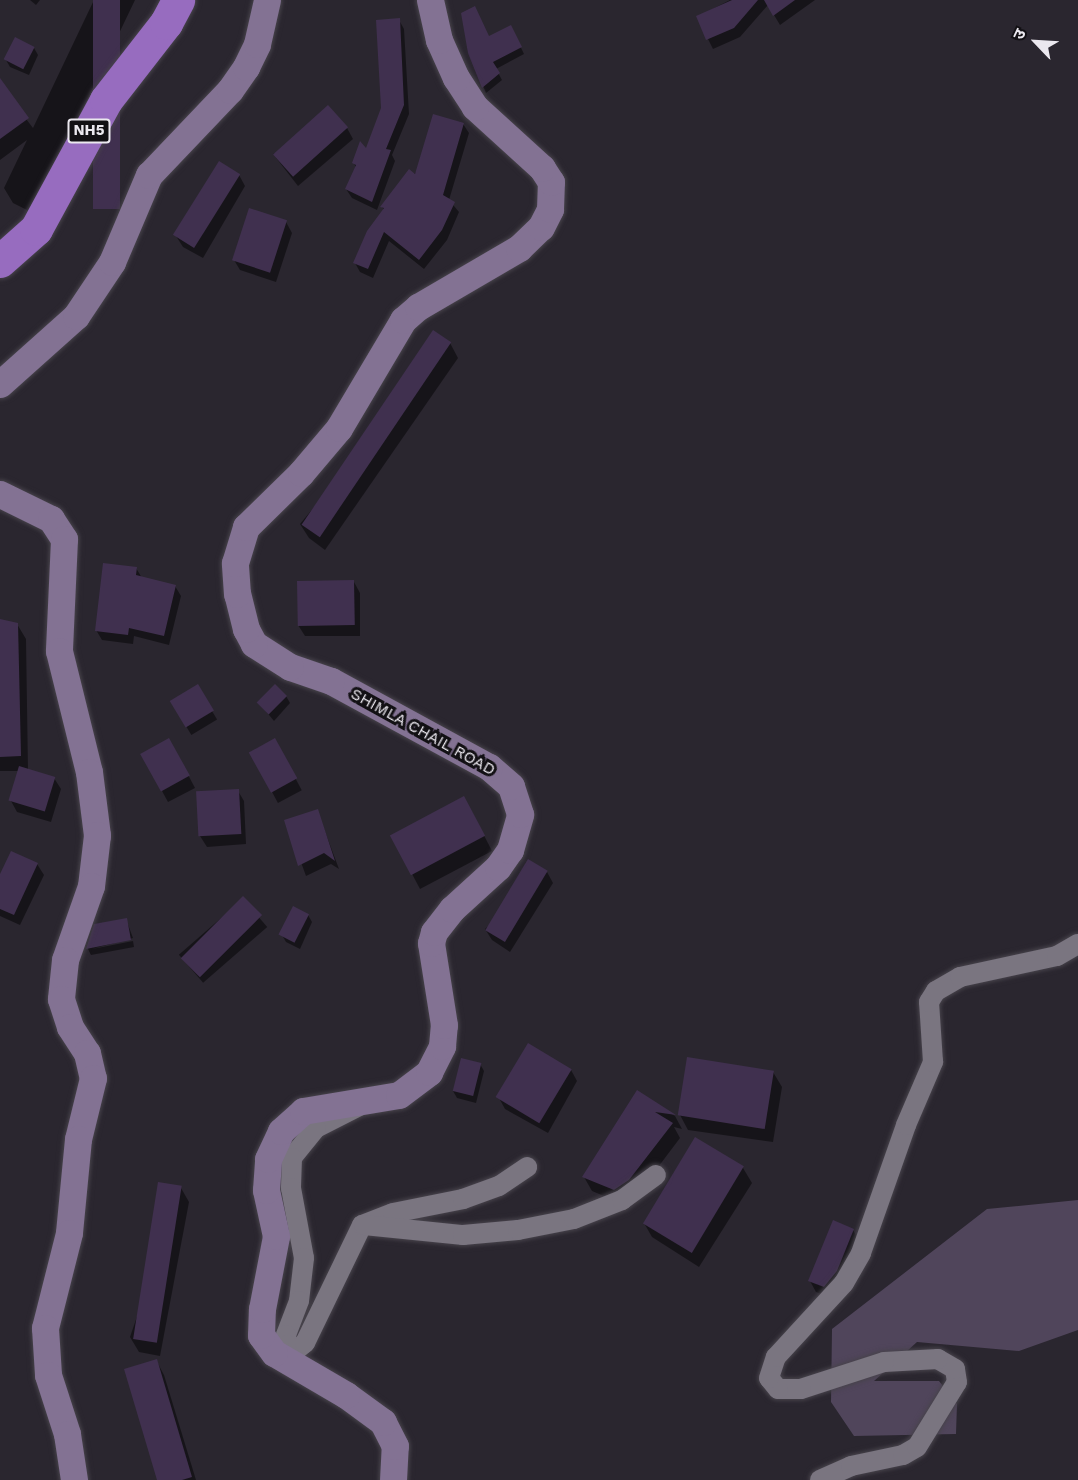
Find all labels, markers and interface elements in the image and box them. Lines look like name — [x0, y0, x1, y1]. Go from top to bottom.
north arrow — [1006, 12, 1066, 72]
text: उ — [1009, 26, 1030, 42]
road number: NH5 — [66, 119, 112, 143]
street label: SHIMLA CHAIL ROAD — [347, 684, 499, 780]

